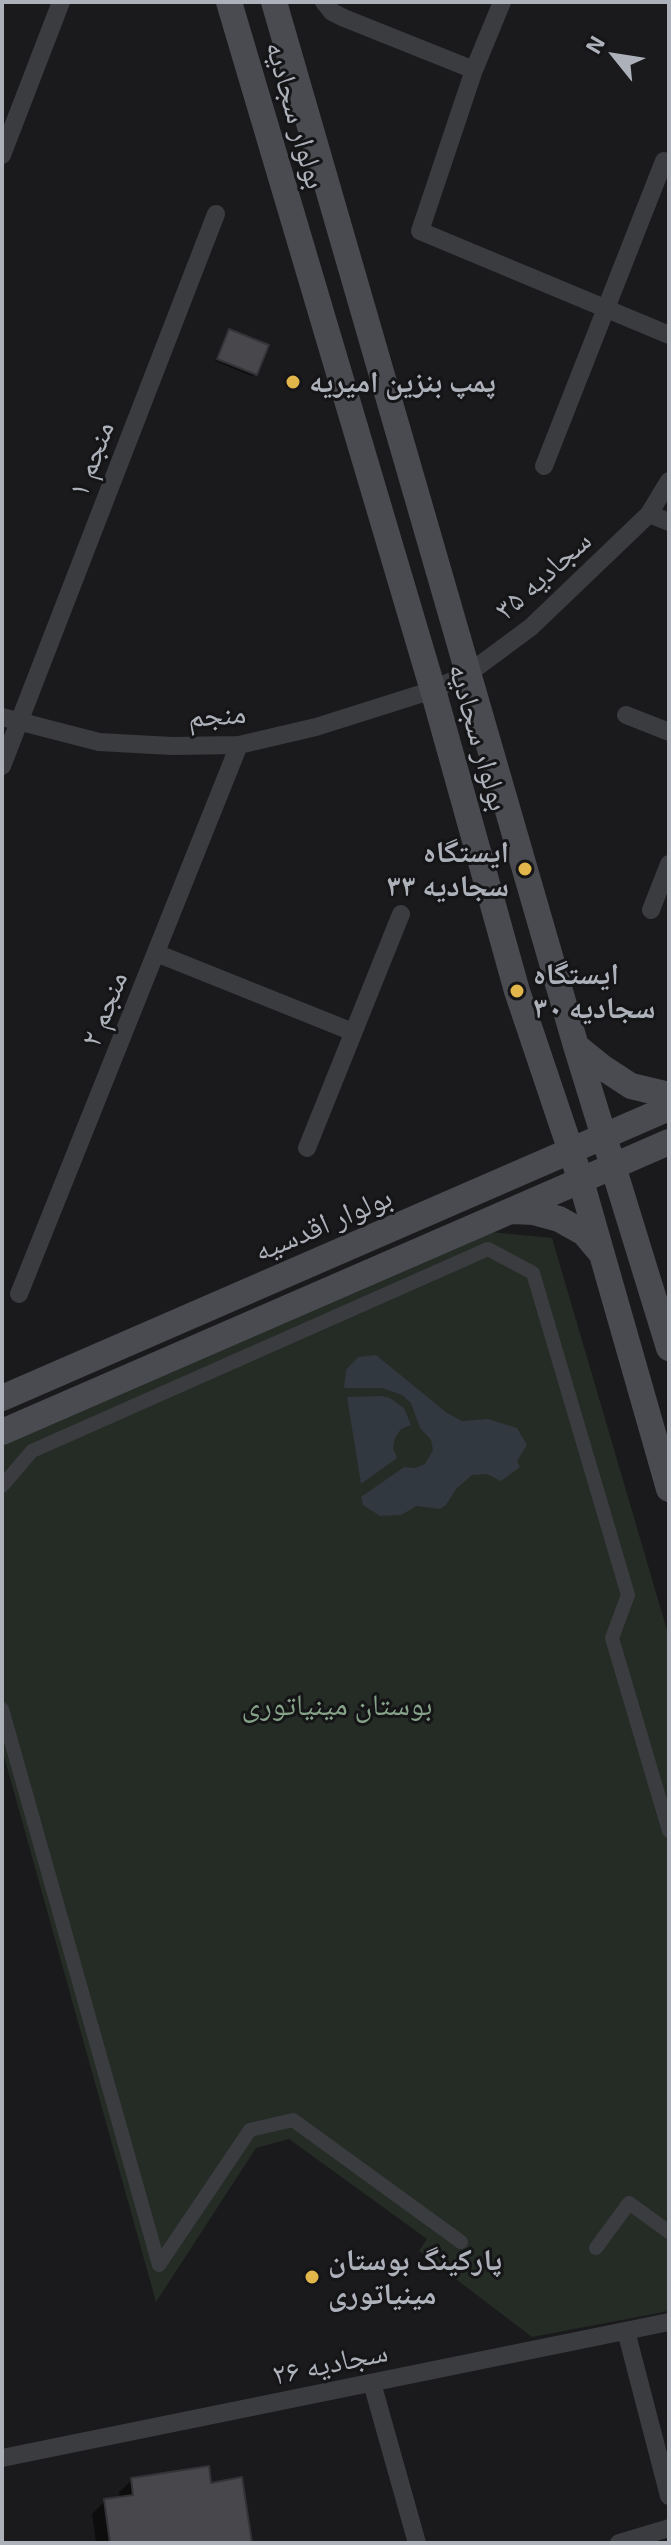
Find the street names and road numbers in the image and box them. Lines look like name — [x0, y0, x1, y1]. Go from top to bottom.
street label: بولوار سجادیه — [258, 37, 334, 193]
street label: منجم ۱ — [60, 416, 122, 502]
street label: سجادیه ۳۵ — [487, 522, 599, 628]
street label: بولوار سجادیه — [441, 659, 517, 815]
street label: منجم — [187, 695, 247, 735]
street label: منجم ۲ — [73, 966, 135, 1052]
street label: بولوار اقدسیه — [249, 1179, 397, 1269]
street label: سجادیه ۲۶ — [269, 2333, 391, 2393]

